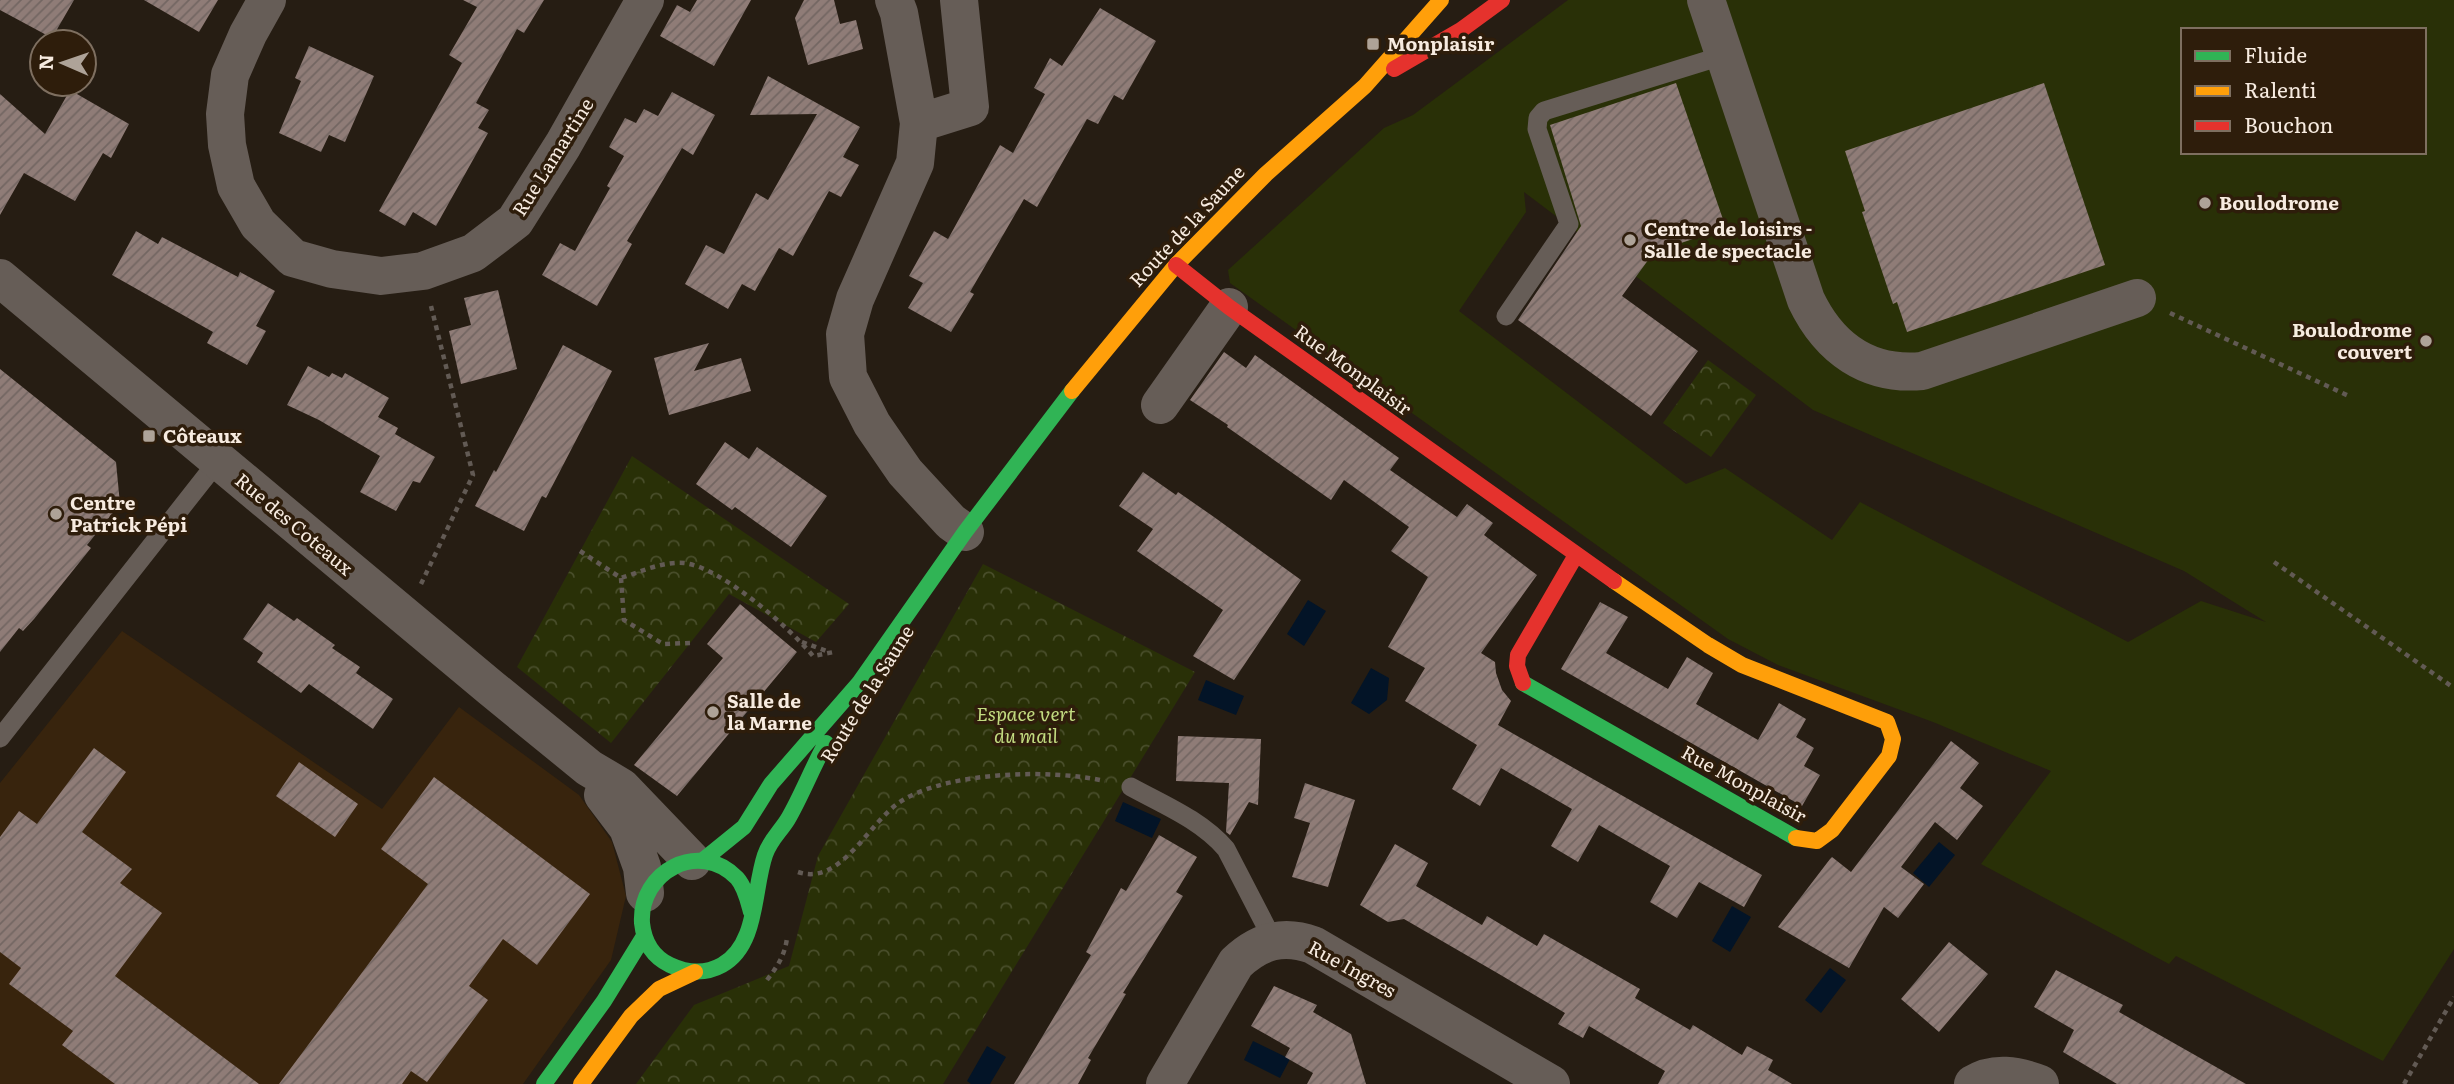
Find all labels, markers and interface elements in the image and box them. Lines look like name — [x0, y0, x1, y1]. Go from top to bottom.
north arrow — [28, 28, 98, 98]
legend — [2181, 28, 2426, 154]
place label: Monplaisir — [1387, 29, 1495, 57]
marker: Monplaisir — [1365, 36, 1381, 52]
text: Fluide — [2244, 38, 2307, 69]
text: N — [31, 54, 59, 71]
text: Ralenti — [2244, 73, 2317, 104]
street label: Rue Lamartine — [505, 92, 600, 221]
text: Bouchon — [2244, 108, 2334, 139]
street label: Route de la Saune — [1122, 158, 1250, 293]
place label: Boulodrome — [2219, 188, 2339, 216]
marker: Boulodrome — [2197, 195, 2213, 211]
place label: Centre de loisirs - Salle de spectacle — [1644, 214, 1812, 264]
marker: Centre de loisirs - Salle de spectacle — [1622, 232, 1638, 248]
place label: Boulodrome couvert — [2292, 315, 2413, 365]
street label: Rue Monplaisir — [1289, 317, 1418, 421]
marker: Boulodrome couvert — [2418, 333, 2434, 349]
place label: Côteaux — [163, 421, 242, 449]
marker: Côteaux — [141, 428, 157, 444]
street label: Rue des Coteaux — [230, 466, 360, 581]
place label: Centre Patrick Pépi — [70, 488, 187, 538]
marker: Centre Patrick Pépi — [48, 506, 64, 522]
street label: Route de la Saune — [812, 619, 920, 768]
place label: Salle de la Marne — [727, 686, 812, 736]
park label: Espace vert du mail — [976, 699, 1076, 749]
marker: Salle de la Marne — [705, 704, 721, 720]
street label: Rue Monplaisir — [1677, 737, 1812, 829]
street label: Rue Ingres — [1303, 932, 1402, 1004]

